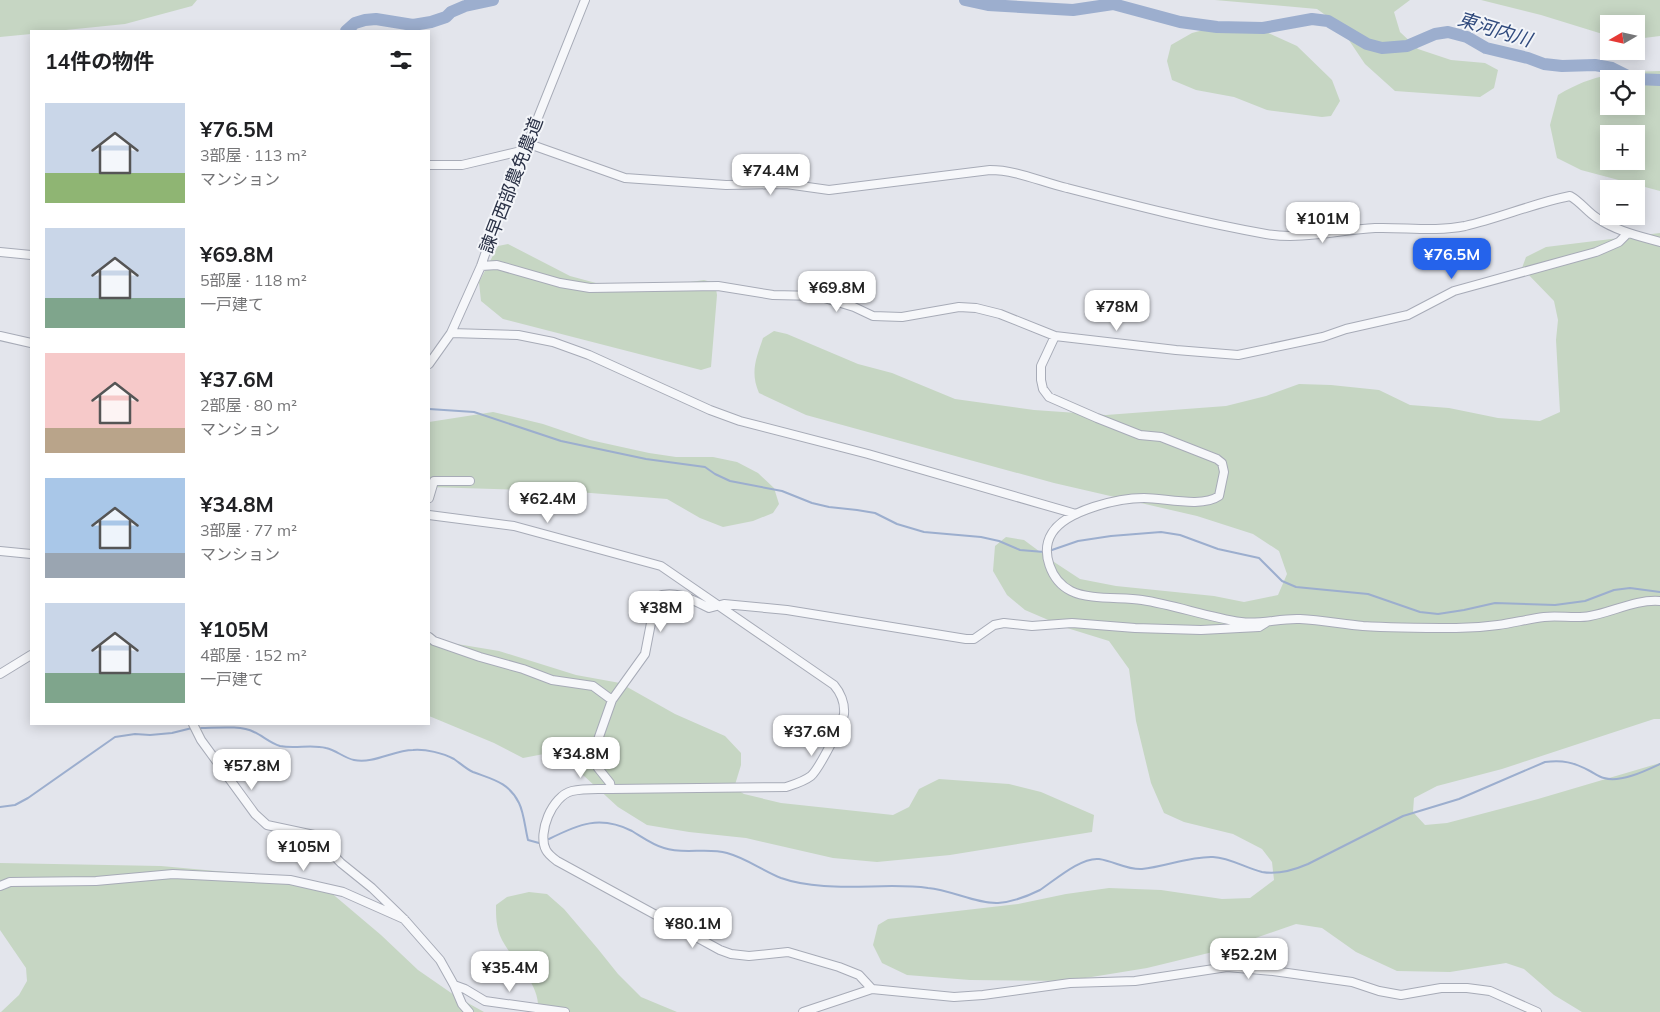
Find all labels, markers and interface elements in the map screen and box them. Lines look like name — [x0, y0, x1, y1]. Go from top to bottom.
water label: 東河内川 — [1455, 6, 1537, 52]
north arrow — [1600, 15, 1645, 60]
map controls — [1600, 15, 1645, 225]
icon: filters — [387, 46, 415, 74]
text: 14件の物件 — [45, 48, 154, 74]
button: locate — [1600, 70, 1645, 115]
street label: 諫早西部農免農道 — [474, 114, 548, 256]
text: ¥76.5M — [200, 116, 274, 142]
icon: home — [85, 123, 145, 183]
button: + — [1600, 125, 1645, 170]
text: 3部屋 · 113 m² — [200, 145, 307, 165]
pin: ¥74.4M — [730, 154, 812, 196]
text: ¥74.4M — [743, 160, 799, 180]
text: マンション — [200, 169, 280, 189]
button: − — [1600, 180, 1645, 225]
pin: ¥101M — [1288, 202, 1358, 244]
text: ¥101M — [1297, 208, 1349, 228]
pin: ¥76.5M — [1411, 238, 1493, 280]
text: ¥69.8M — [200, 241, 274, 267]
text: ¥76.5M — [1424, 244, 1480, 264]
icon: home — [85, 248, 145, 308]
text: 5部屋 · 118 m² — [200, 270, 307, 290]
pin: ¥69.8M — [796, 270, 878, 313]
text: ¥69.8M — [809, 277, 865, 297]
pin: ¥78M — [1087, 290, 1147, 332]
text: 一戸建て — [200, 294, 264, 314]
text: ¥78M — [1096, 296, 1138, 316]
text: ¥37.6M — [200, 366, 274, 392]
icon: home — [85, 373, 145, 433]
text: 2部屋 · 80 m² — [200, 395, 297, 415]
text: マンション — [200, 419, 280, 439]
pin: ¥62.4M — [507, 482, 589, 524]
text: ¥62.4M — [520, 488, 576, 508]
text: ¥34.8M — [200, 491, 274, 517]
icon: home — [85, 498, 145, 558]
text: 3部屋 · 77 m² — [200, 520, 297, 540]
text: マンション — [200, 544, 280, 564]
pin: ¥38M — [631, 590, 691, 633]
text: ¥38M — [640, 597, 682, 617]
text: ¥105M — [200, 616, 269, 642]
icon: home — [85, 623, 145, 683]
text: 4部屋 · 152 m² — [200, 645, 307, 665]
text: 一戸建て — [200, 669, 264, 689]
pin: ¥37.6M — [771, 714, 853, 757]
text: ¥37.6M — [784, 721, 840, 741]
pin: ¥34.8M — [540, 736, 622, 779]
text: ¥34.8M — [553, 743, 609, 763]
pin: ¥57.8M — [211, 748, 293, 791]
text: ¥57.8M — [224, 755, 280, 775]
pin: ¥105M — [269, 830, 339, 872]
text: ¥105M — [278, 836, 330, 856]
pin: ¥80.1M — [652, 906, 734, 949]
text: ¥80.1M — [665, 913, 721, 933]
pin: ¥52.2M — [1208, 938, 1290, 980]
text: ¥52.2M — [1221, 944, 1277, 964]
pin: ¥35.4M — [469, 950, 551, 993]
text: ¥35.4M — [482, 957, 538, 977]

